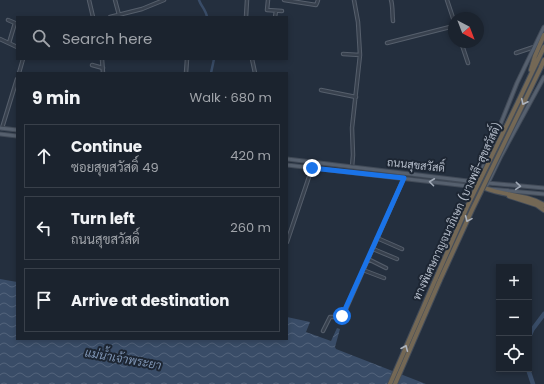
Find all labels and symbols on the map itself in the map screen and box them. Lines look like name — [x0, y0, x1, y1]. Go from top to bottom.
north arrow — [448, 12, 484, 48]
one-way arrow — [521, 98, 529, 105]
street label: ทางพิเศษกาญจนาภิเษก (บางพลี-สุขสวัสดิ์) — [405, 118, 506, 303]
street label: ถนนสุขสวัสดิ์ — [386, 151, 446, 177]
route end — [303, 159, 321, 177]
one-way arrow — [429, 178, 435, 187]
one-way arrow — [515, 181, 521, 190]
one-way arrow — [464, 216, 472, 223]
route start — [333, 307, 351, 325]
water label: แม่น้ำเจ้าพระยา — [83, 341, 163, 374]
one-way arrow — [400, 345, 408, 353]

